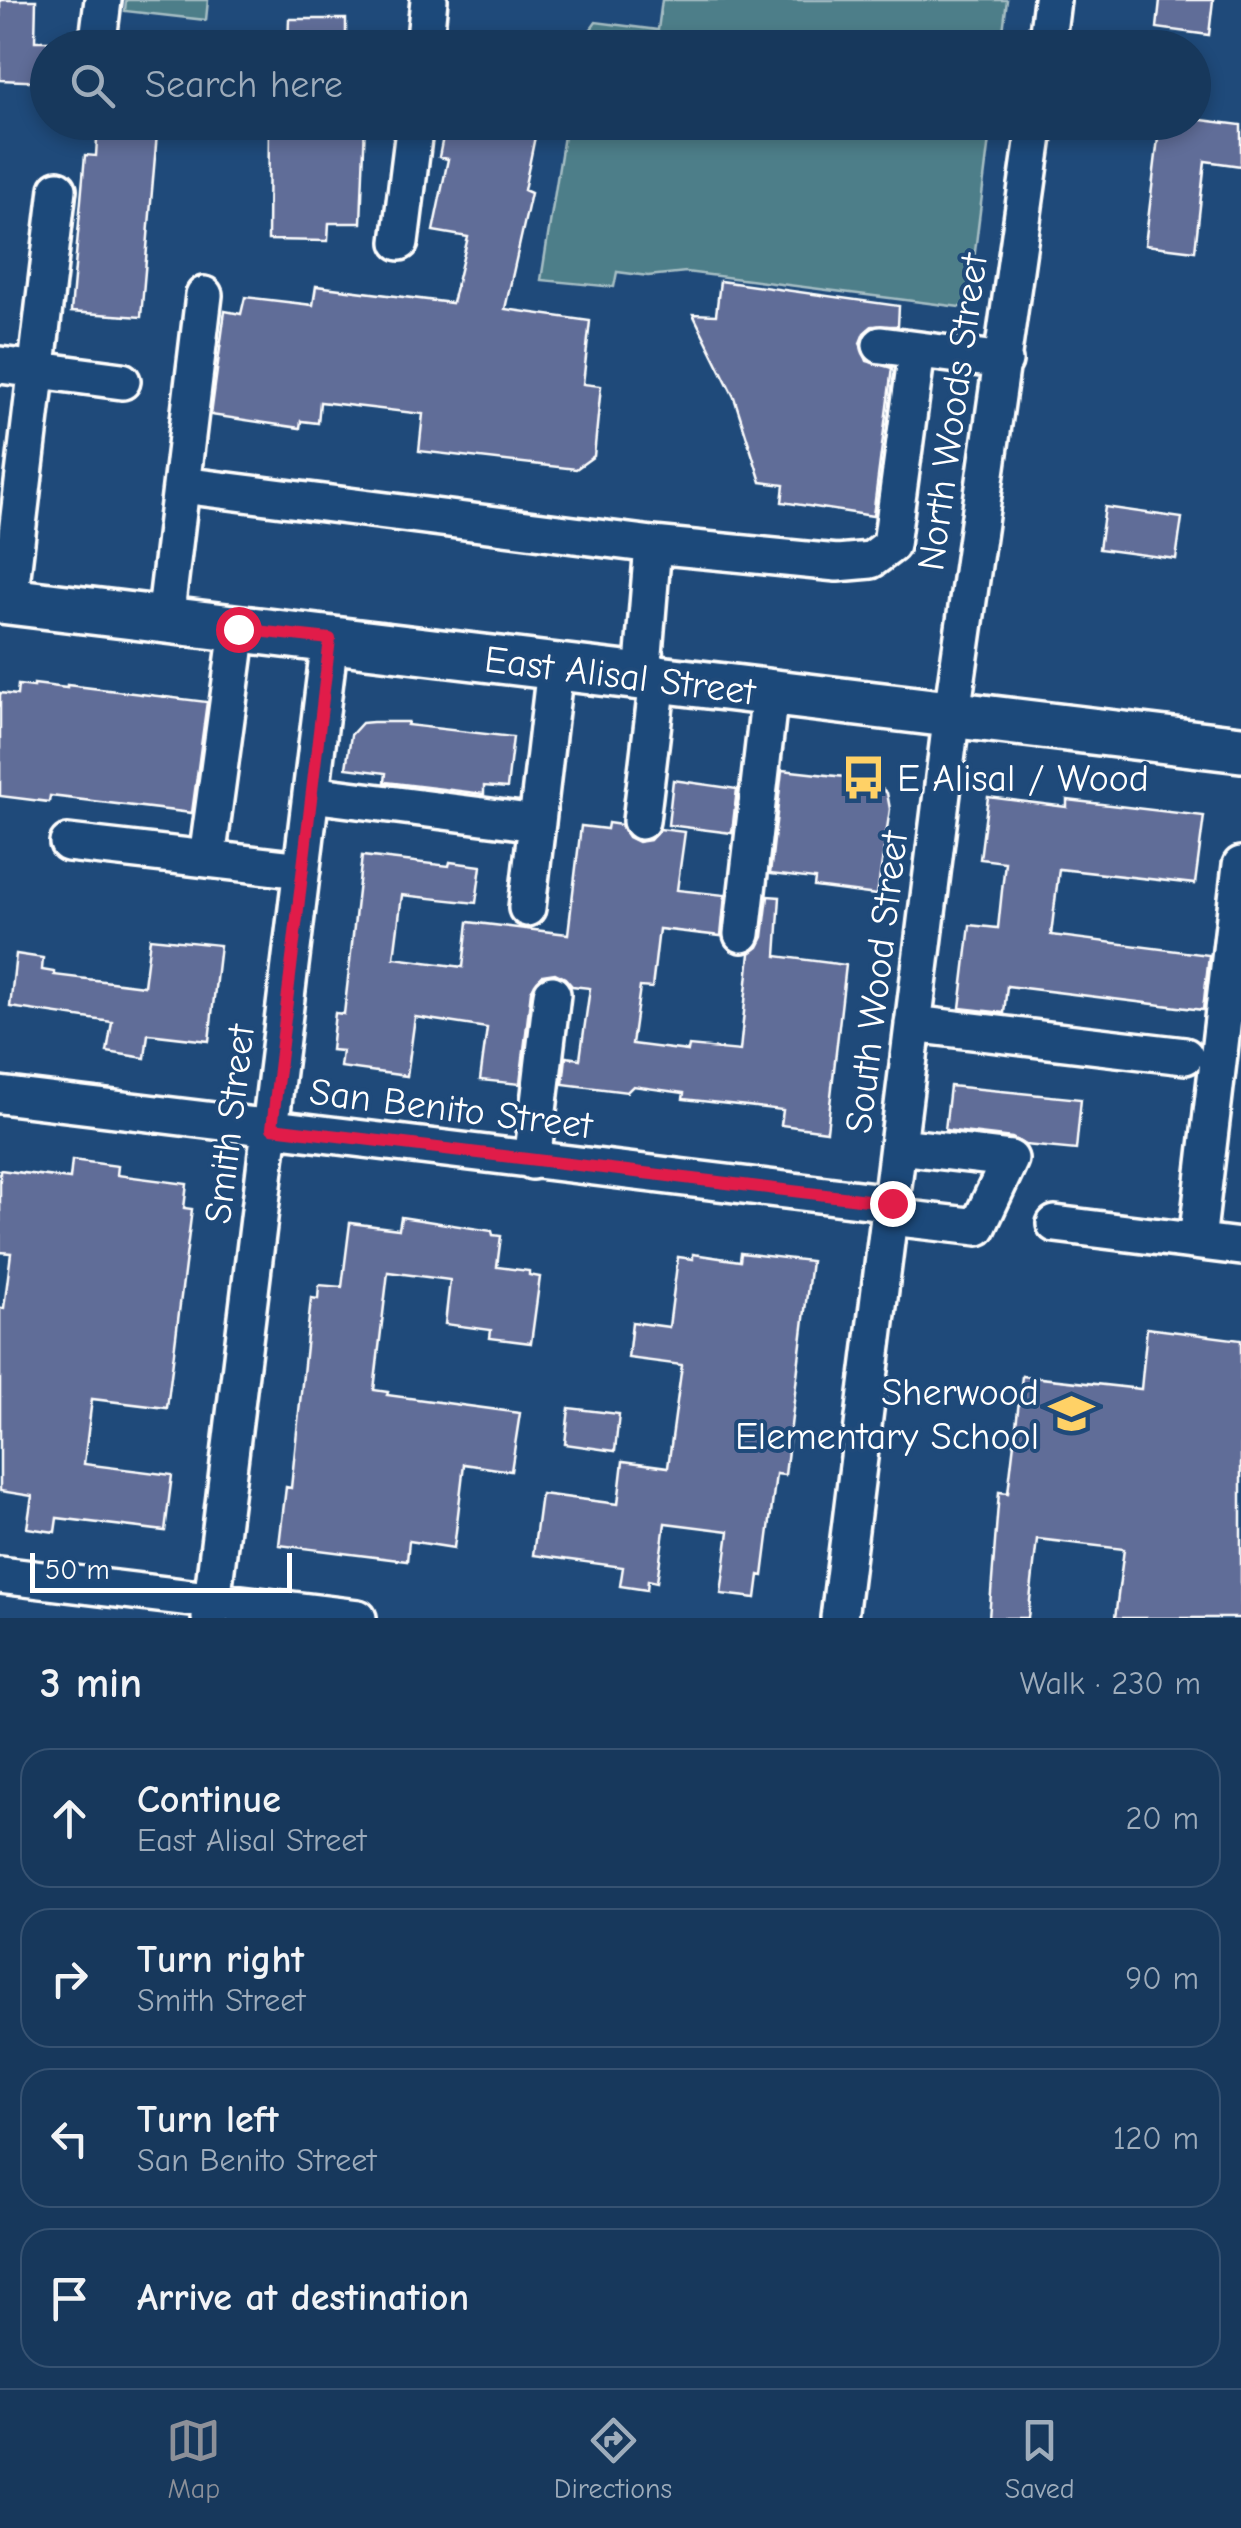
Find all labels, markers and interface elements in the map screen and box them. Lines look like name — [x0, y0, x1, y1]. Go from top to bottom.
search box — [30, 30, 1211, 140]
icon: search — [65, 58, 120, 113]
text: Search here — [145, 63, 343, 107]
street label: North Woods Street — [909, 250, 997, 573]
route start — [216, 607, 262, 653]
street label: East Alisal Street — [482, 638, 759, 715]
bus stop icon: E Alisal / Wood — [840, 754, 888, 802]
place label: E Alisal / Wood — [897, 757, 1149, 801]
street label: South Wood Street — [837, 827, 917, 1136]
street label: Smith Street — [196, 1021, 264, 1226]
street label: San Benito Street — [307, 1070, 596, 1148]
route end — [870, 1181, 916, 1227]
place label: Sherwood Elementary School — [735, 1371, 1039, 1459]
school or university icon: Sherwood Elementary School — [1048, 1390, 1096, 1438]
scale bar — [30, 1548, 292, 1592]
text: 50 m — [45, 1554, 110, 1586]
text: 3 min — [40, 1659, 142, 1708]
text: Walk · 230 m — [1020, 1665, 1201, 1702]
text: Continue — [137, 1778, 281, 1822]
icon: ahead — [42, 1791, 97, 1846]
text: 20 m — [1126, 1800, 1199, 1837]
text: East Alisal Street — [137, 1822, 366, 1859]
text: Turn right — [137, 1938, 304, 1982]
icon: right — [42, 1951, 97, 2006]
text: 90 m — [1125, 1960, 1199, 1997]
text: Smith Street — [137, 1982, 306, 2019]
text: Turn left — [137, 2098, 278, 2142]
icon: left — [42, 2111, 97, 2166]
text: 120 m — [1113, 2120, 1199, 2157]
text: San Benito Street — [137, 2142, 376, 2179]
icon: arrive — [42, 2271, 97, 2326]
text: Arrive at destination — [137, 2276, 469, 2320]
tab: Map — [166, 2413, 221, 2505]
tab: Directions — [554, 2413, 672, 2505]
tab: Saved — [1005, 2413, 1075, 2505]

